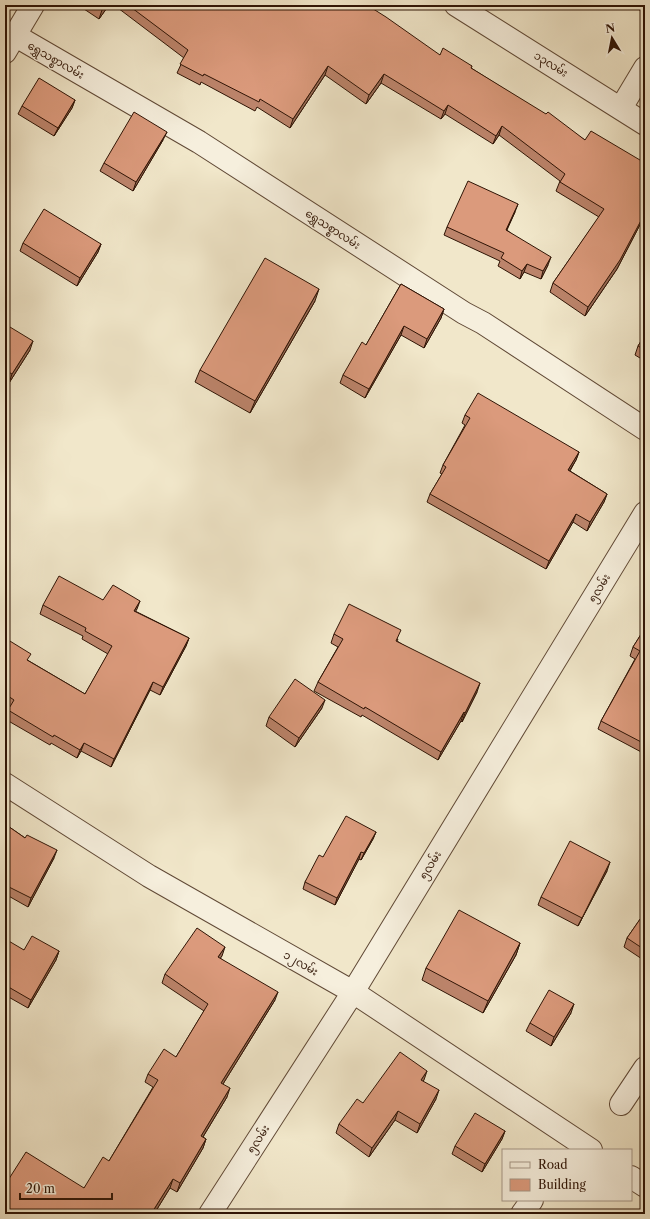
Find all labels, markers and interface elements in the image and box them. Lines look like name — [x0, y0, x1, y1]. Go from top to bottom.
north arrow — [592, 18, 632, 58]
text: N — [604, 20, 617, 36]
street label: ရွှေသစ္စာလမ်း — [24, 38, 87, 84]
street label: ၁၃လမ်း — [530, 48, 571, 82]
street label: ရွှေသစ္စာလမ်း — [302, 206, 363, 254]
street label: ၅လမ်း — [585, 571, 615, 606]
street label: ၅လမ်း — [416, 848, 446, 883]
street label: ၁၂လမ်း — [280, 947, 321, 980]
street label: ၅လမ်း — [244, 1122, 274, 1157]
legend — [502, 1149, 632, 1201]
text: Road — [538, 1157, 568, 1172]
scale bar — [20, 1175, 112, 1201]
text: Building — [538, 1177, 586, 1192]
text: 20 m — [26, 1181, 55, 1196]

